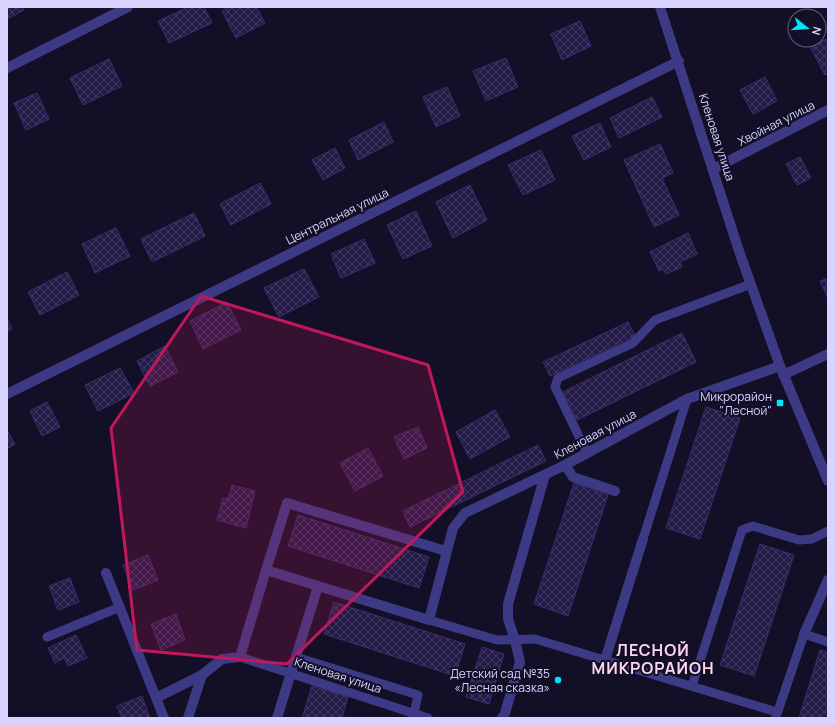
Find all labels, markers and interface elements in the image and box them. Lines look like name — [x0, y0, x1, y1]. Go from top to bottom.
north arrow — [787, 8, 827, 48]
text: N — [809, 25, 825, 37]
street label: Кленовая улица — [695, 91, 739, 183]
street label: Хвойная улица — [735, 96, 817, 150]
street label: Центральная улица — [283, 184, 391, 248]
place label: Микрорайон "Лесной" — [700, 388, 772, 419]
marker: Микрорайон "Лесной" — [775, 398, 785, 408]
street label: Кленовая улица — [551, 405, 639, 463]
district label: ЛЕСНОЙ МИКРОРАЙОН — [592, 639, 714, 679]
street label: Кленовая улица — [292, 653, 384, 697]
place label: Детский сад №35 «Лесная сказка» — [450, 665, 550, 696]
marker: Детский сад №35 «Лесная сказка» — [553, 675, 563, 685]

